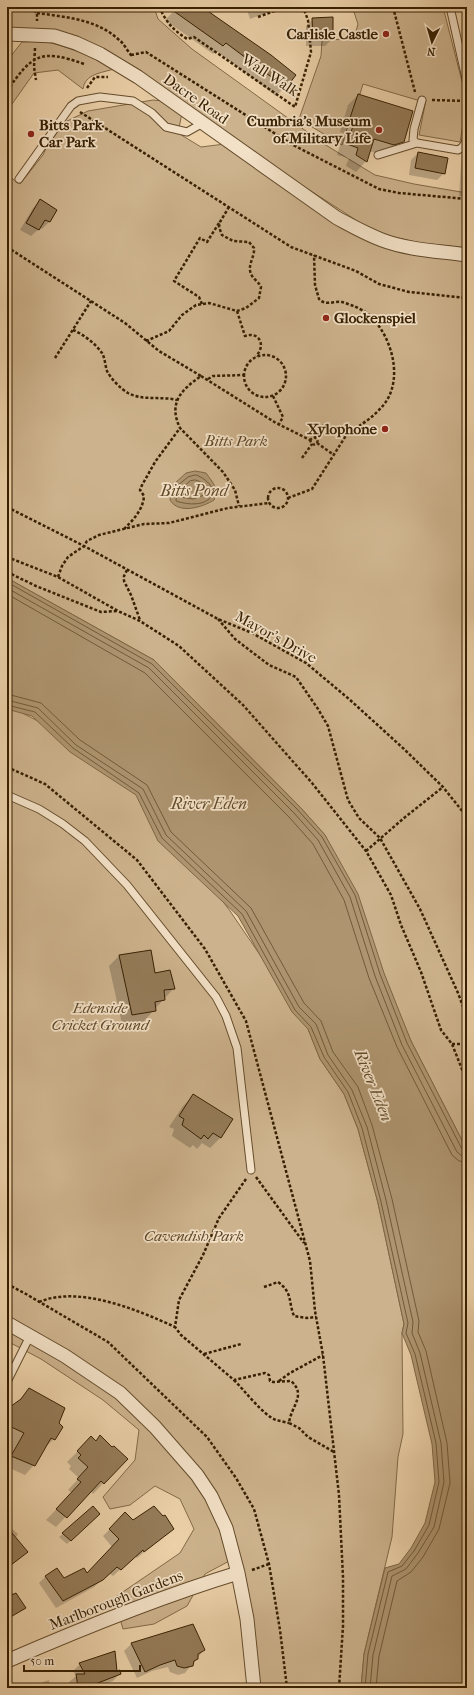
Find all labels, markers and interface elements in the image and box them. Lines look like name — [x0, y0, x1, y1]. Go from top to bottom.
north arrow — [412, 22, 452, 62]
place label: Carlisle Castle — [287, 25, 379, 43]
marker: Carlisle Castle — [381, 29, 391, 39]
text: N — [426, 45, 436, 58]
street label: Wall Walk — [237, 49, 302, 100]
street label: Dacre Road — [160, 70, 233, 128]
place label: Cumbria's Museum of Military Life — [247, 112, 372, 147]
place label: Bitts Park Car Park — [39, 116, 104, 151]
marker: Cumbria's Museum of Military Life — [374, 125, 384, 135]
marker: Bitts Park Car Park — [26, 129, 36, 139]
place label: Glockenspiel — [334, 309, 417, 327]
marker: Glockenspiel — [321, 313, 331, 323]
place label: Xylophone — [306, 420, 378, 438]
marker: Xylophone — [380, 424, 390, 434]
park label: Bitts Park — [203, 432, 268, 450]
water label: Bitts Pond — [159, 481, 230, 500]
street label: Mayor's Drive — [232, 607, 320, 667]
water label: River Eden — [170, 794, 247, 813]
park label: Edenside Cricket Ground — [51, 999, 151, 1034]
water label: River Eden — [350, 1045, 397, 1124]
park label: Cavendish Park — [144, 1227, 244, 1245]
street label: Marlborough Gardens — [47, 1566, 186, 1634]
scale bar — [24, 1647, 140, 1673]
text: 50 m — [30, 1654, 54, 1668]

